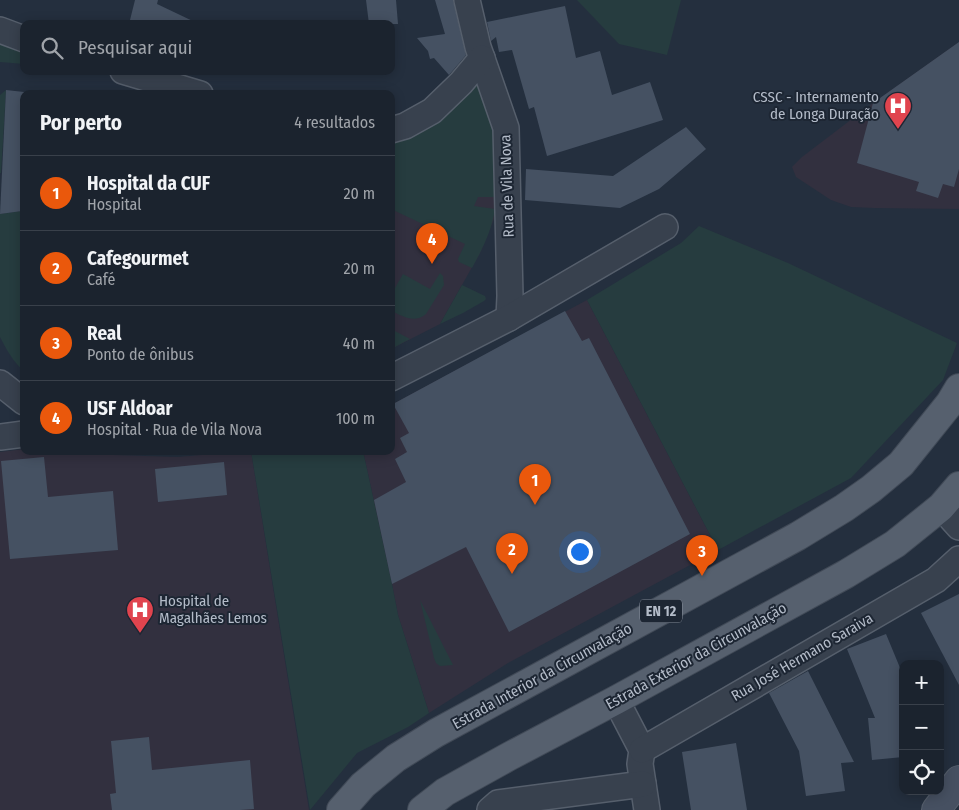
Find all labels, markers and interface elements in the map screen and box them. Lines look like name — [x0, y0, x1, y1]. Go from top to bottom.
search box — [20, 20, 395, 75]
icon: search — [38, 34, 66, 62]
text: Pesquisar aqui — [78, 36, 192, 59]
place label: CSSC - Internamento de Longa Duração — [753, 88, 879, 123]
hospital icon: CSSC - Internamento de Longa Duração — [883, 91, 913, 130]
text: Por perto — [40, 110, 122, 136]
text: 4 resultados — [294, 113, 375, 132]
street label: Rua de Vila Nova — [496, 134, 518, 238]
text: Hospital da CUF — [87, 172, 210, 195]
text: 1 — [53, 184, 59, 203]
text: 20 m — [344, 184, 375, 203]
text: Hospital — [87, 195, 142, 214]
pin: 4 — [416, 223, 448, 264]
text: Cafegourmet — [87, 247, 189, 270]
text: 2 — [52, 259, 60, 278]
text: 20 m — [344, 259, 375, 278]
text: Café — [87, 270, 115, 289]
text: Real — [87, 322, 121, 345]
text: 3 — [52, 334, 60, 353]
text: 40 m — [343, 334, 375, 353]
text: Ponto de ônibus — [87, 345, 194, 364]
text: USF Aldoar — [87, 397, 172, 420]
text: 4 — [52, 409, 60, 428]
text: 100 m — [336, 409, 375, 428]
text: Hospital · Rua de Vila Nova — [87, 420, 262, 439]
pin: 1 — [519, 464, 551, 505]
pin: 2 — [496, 533, 528, 574]
pin: 3 — [686, 535, 718, 576]
your location — [567, 539, 593, 565]
place label: Hospital de Magalhães Lemos — [159, 592, 267, 627]
hospital icon: Hospital de Magalhães Lemos — [125, 595, 155, 634]
street label: Estrada Exterior da Circunvalação — [602, 599, 790, 713]
road number: EN 12 — [640, 600, 682, 622]
street label: Rua José Hermano Saraiva — [728, 609, 876, 705]
street label: Estrada Interior da Circunvalação — [449, 619, 635, 733]
map controls — [899, 660, 944, 795]
button: + — [899, 660, 944, 705]
button: − — [899, 705, 944, 750]
button: locate — [899, 750, 944, 795]

